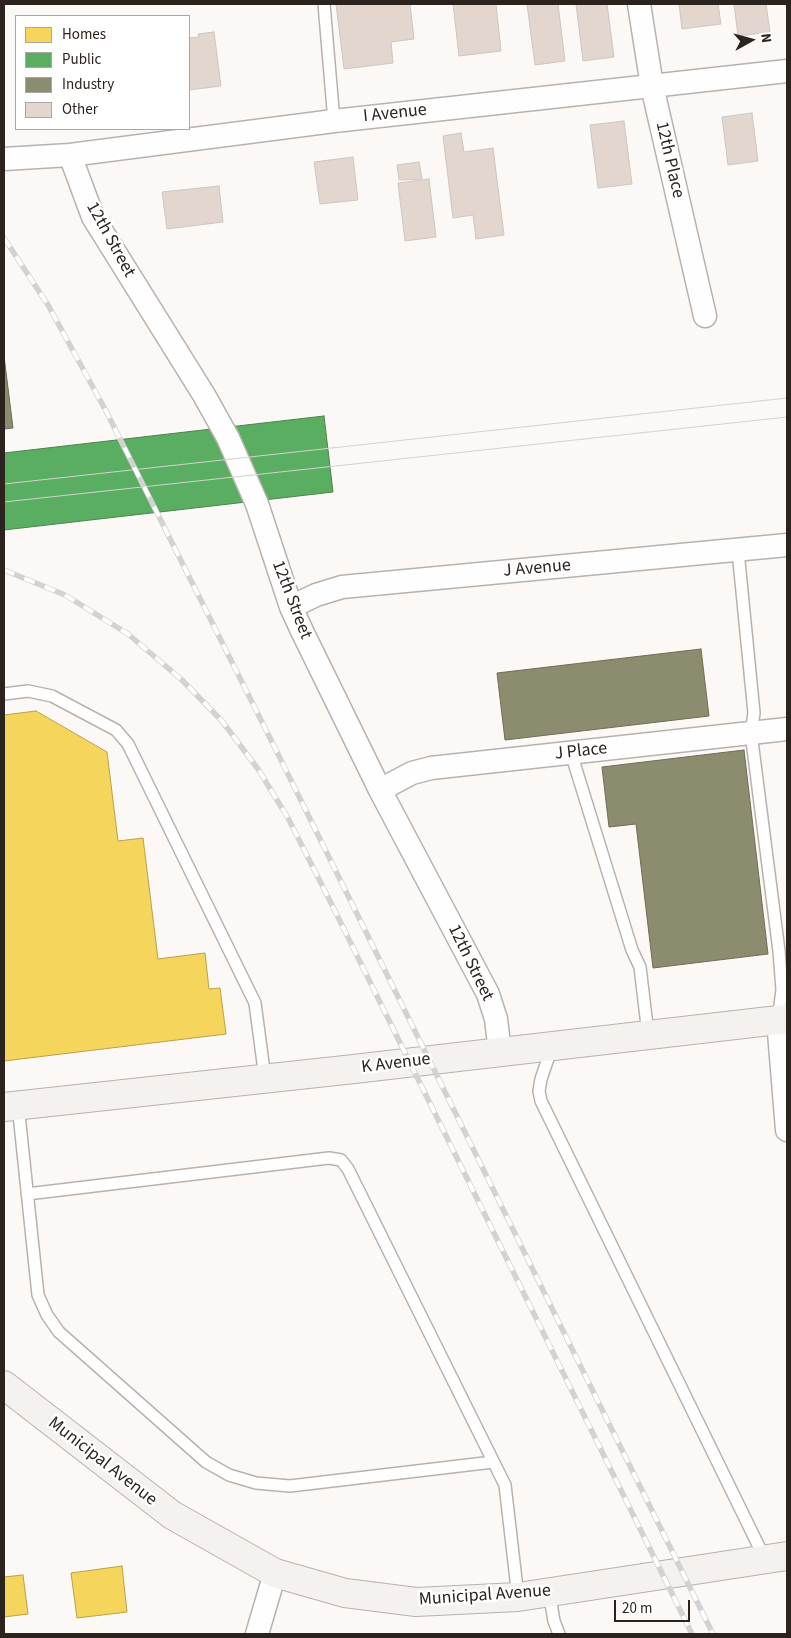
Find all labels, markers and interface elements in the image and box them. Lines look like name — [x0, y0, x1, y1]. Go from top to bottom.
legend — [15, 15, 190, 130]
north arrow — [726, 15, 776, 65]
text: Homes — [62, 24, 106, 45]
text: N — [755, 32, 776, 44]
text: Public — [62, 49, 101, 70]
text: Industry — [62, 74, 114, 95]
text: Other — [62, 99, 98, 120]
street label: I Avenue — [362, 100, 428, 128]
street label: 12th Place — [650, 120, 688, 200]
street label: 12th Street — [81, 199, 139, 281]
street label: J Avenue — [502, 555, 572, 583]
street label: 12th Street — [266, 558, 316, 642]
street label: J Place — [554, 738, 608, 766]
street label: 12th Street — [442, 921, 498, 1005]
street label: K Avenue — [360, 1049, 432, 1079]
street label: Municipal Avenue — [43, 1413, 161, 1511]
street label: Municipal Avenue — [418, 1581, 552, 1611]
scale bar — [616, 1590, 692, 1622]
text: 20 m — [622, 1598, 652, 1619]

